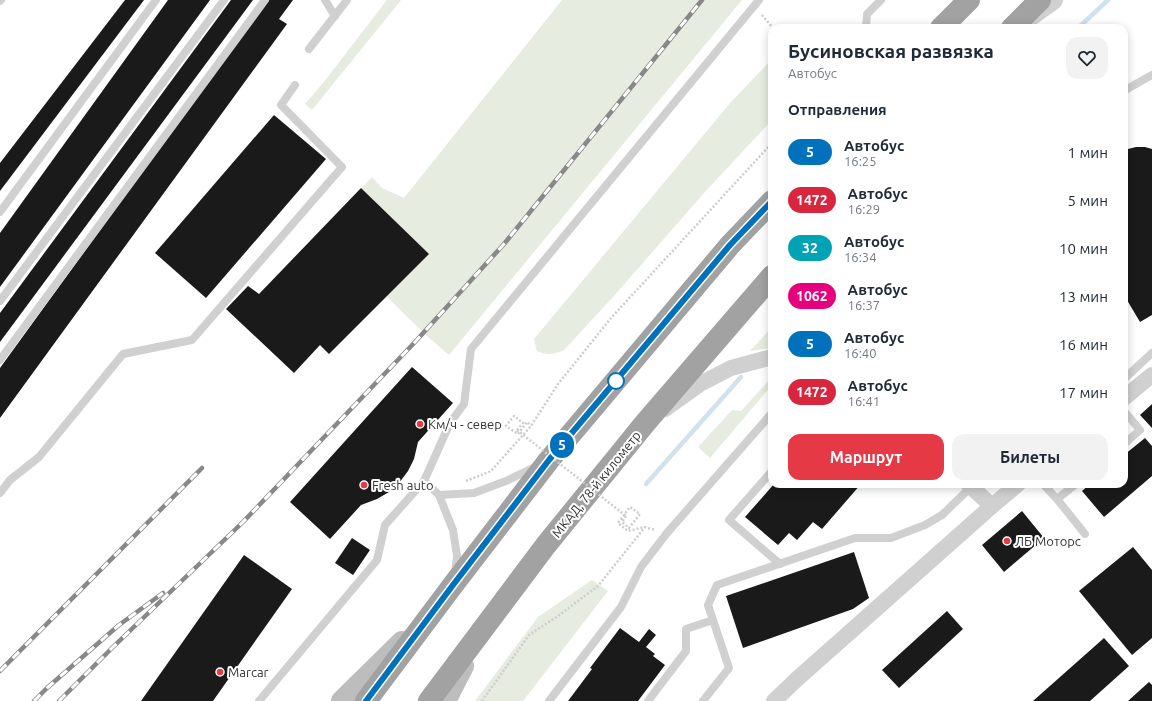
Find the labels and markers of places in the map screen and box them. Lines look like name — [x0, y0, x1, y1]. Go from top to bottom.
unlabelled marker — [607, 372, 625, 390]
place label: Км/ч - север — [428, 417, 502, 431]
marker: Км/ч - север — [415, 419, 425, 429]
place label: Fresh auto — [372, 478, 434, 492]
marker: Fresh auto — [359, 480, 369, 490]
place label: ЛБ Моторс — [1015, 534, 1081, 548]
marker: ЛБ Моторс — [1002, 536, 1012, 546]
place label: Marcar — [228, 665, 269, 679]
marker: Marcar — [215, 667, 225, 677]

